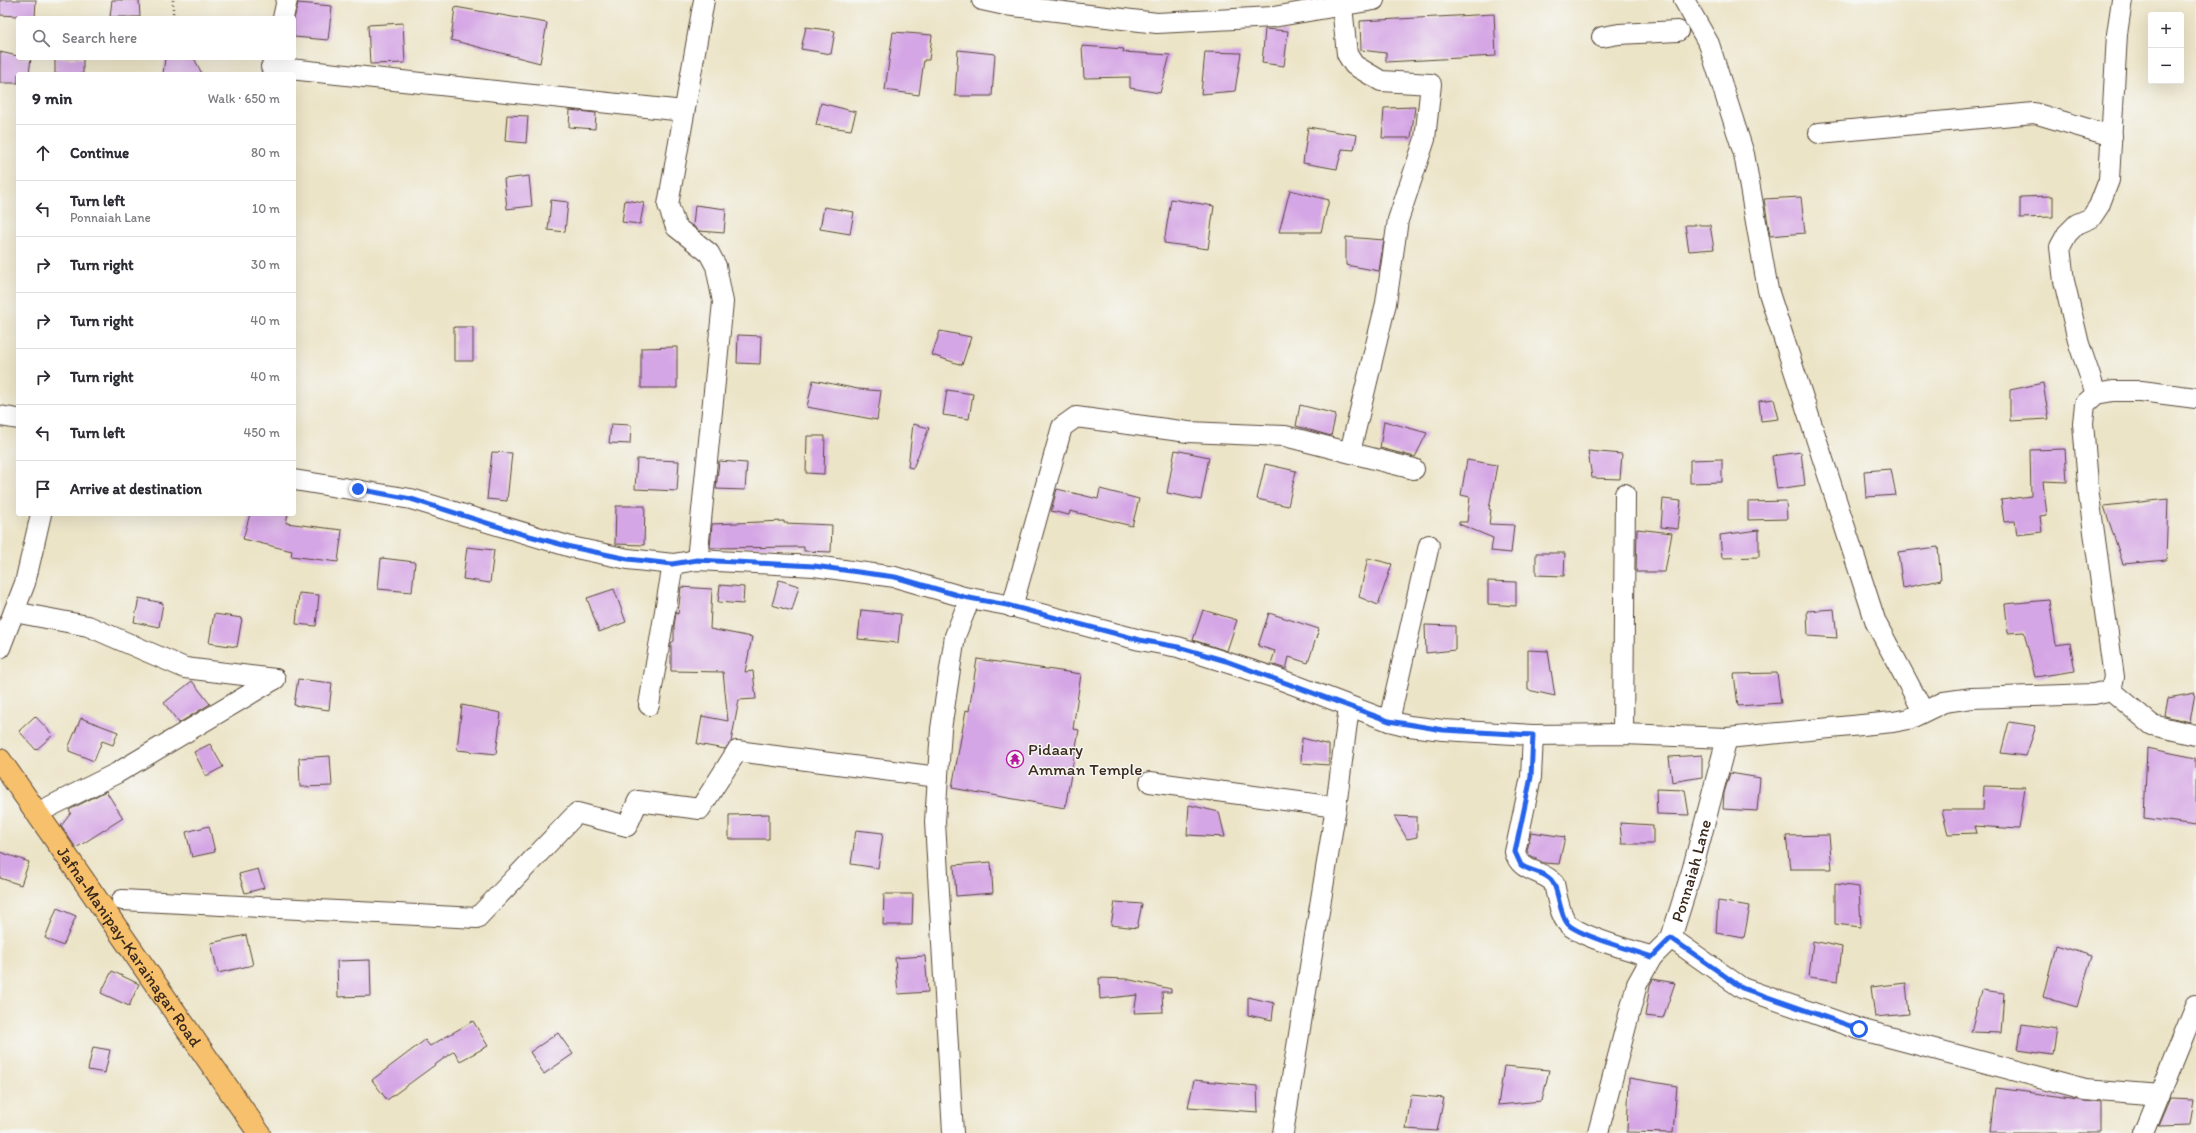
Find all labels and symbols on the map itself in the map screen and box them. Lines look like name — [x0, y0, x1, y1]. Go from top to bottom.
route end — [349, 480, 367, 498]
place label: Pidaary Amman Temple — [1028, 739, 1142, 779]
temple icon: Pidaary Amman Temple — [1005, 749, 1025, 769]
street label: Ponnaiah Lane — [1667, 817, 1715, 924]
street label: Jafna-Manipay-Karainagar Road — [53, 842, 206, 1051]
route start — [1850, 1020, 1868, 1038]

